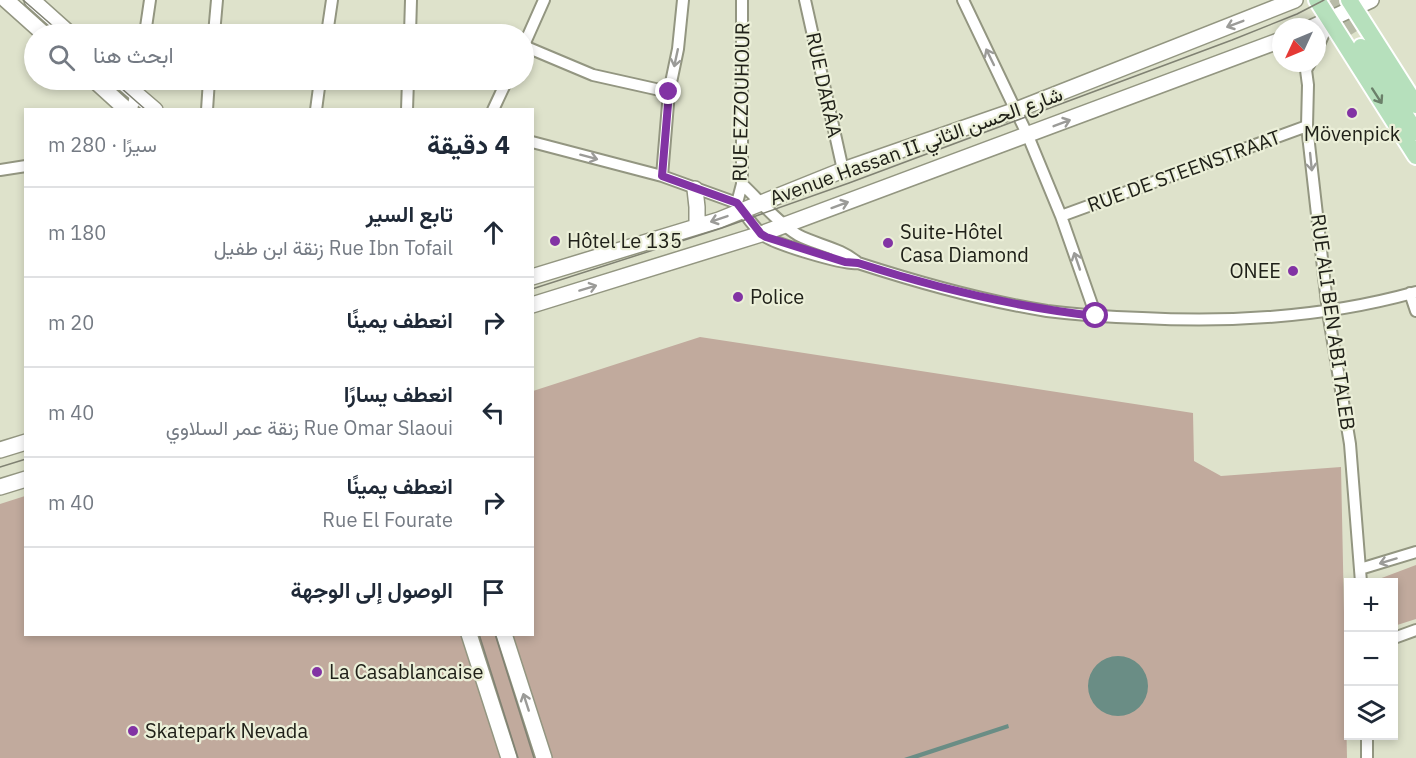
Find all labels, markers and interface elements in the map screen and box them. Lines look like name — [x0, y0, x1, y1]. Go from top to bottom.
north arrow — [1272, 18, 1326, 72]
one-way arrow — [1227, 19, 1245, 30]
street label: RUE EZZOUHOUR — [726, 22, 755, 182]
search box — [24, 24, 534, 90]
street label: RUE DARÂA — [800, 30, 849, 140]
text: ابحث هنا — [93, 40, 174, 69]
icon: search — [45, 41, 78, 74]
one-way arrow — [670, 48, 681, 67]
one-way arrow — [984, 48, 996, 66]
route end — [655, 78, 681, 104]
street label: Avenue Hassan II شارع الحسن الثاني — [765, 80, 1068, 215]
one-way arrow — [1372, 87, 1384, 104]
marker: Mövenpick — [1345, 106, 1359, 120]
one-way arrow — [1052, 117, 1071, 128]
place label: Mövenpick — [1304, 120, 1401, 147]
street label: RUE DE STEENSTRAAT — [1083, 123, 1284, 218]
text: 4 دقيقة — [427, 127, 510, 161]
text: سيرًا · 280 m — [48, 131, 157, 158]
one-way arrow — [579, 151, 598, 163]
one-way arrow — [1306, 152, 1317, 172]
text: تابع السير — [366, 199, 453, 228]
one-way arrow — [830, 199, 849, 210]
street label: RUE ALI BEN ABI TALEB — [1305, 212, 1362, 432]
one-way arrow — [710, 214, 729, 225]
icon: ahead — [477, 216, 510, 249]
place label: Suite-Hôtel Casa Diamond — [900, 218, 1029, 268]
text: 180 m — [48, 219, 106, 246]
place label: Hôtel Le 135 — [567, 227, 682, 254]
text: Rue Ibn Tofail زنقة ابن طفيل — [214, 234, 453, 261]
marker: Hôtel Le 135 — [548, 234, 562, 248]
marker: Suite-Hôtel Casa Diamond — [881, 236, 895, 250]
one-way arrow — [1071, 252, 1082, 271]
place label: ONEE — [1229, 257, 1281, 284]
marker: ONEE — [1286, 264, 1300, 278]
one-way arrow — [578, 282, 597, 293]
place label: Police — [750, 283, 804, 310]
marker: Police — [731, 290, 745, 304]
route start — [1082, 302, 1108, 328]
text: انعطف يمينًا — [346, 305, 453, 334]
icon: right — [477, 306, 510, 339]
text: 20 m — [48, 309, 94, 336]
text: انعطف يسارًا — [344, 379, 453, 408]
icon: left — [477, 396, 510, 429]
text: 40 m — [48, 399, 94, 426]
text: Rue Omar Slaoui زنقة عمر السلاوي — [166, 414, 453, 441]
text: انعطف يمينًا — [346, 471, 453, 500]
icon: right — [477, 486, 510, 519]
text: 40 m — [48, 489, 94, 516]
text: Rue El Fourate — [322, 506, 453, 533]
one-way arrow — [1379, 556, 1398, 567]
text: الوصول إلى الوجهة — [291, 575, 453, 604]
icon: arrive — [477, 576, 510, 609]
map controls — [1344, 578, 1398, 740]
button: + — [1344, 578, 1398, 632]
button: − — [1344, 632, 1398, 686]
place label: La Casablancaise — [329, 658, 483, 685]
marker: La Casablancaise — [310, 665, 324, 679]
button: layers — [1344, 686, 1398, 740]
one-way arrow — [520, 693, 531, 712]
place label: Skatepark Nevada — [145, 717, 308, 744]
marker: Skatepark Nevada — [126, 724, 140, 738]

